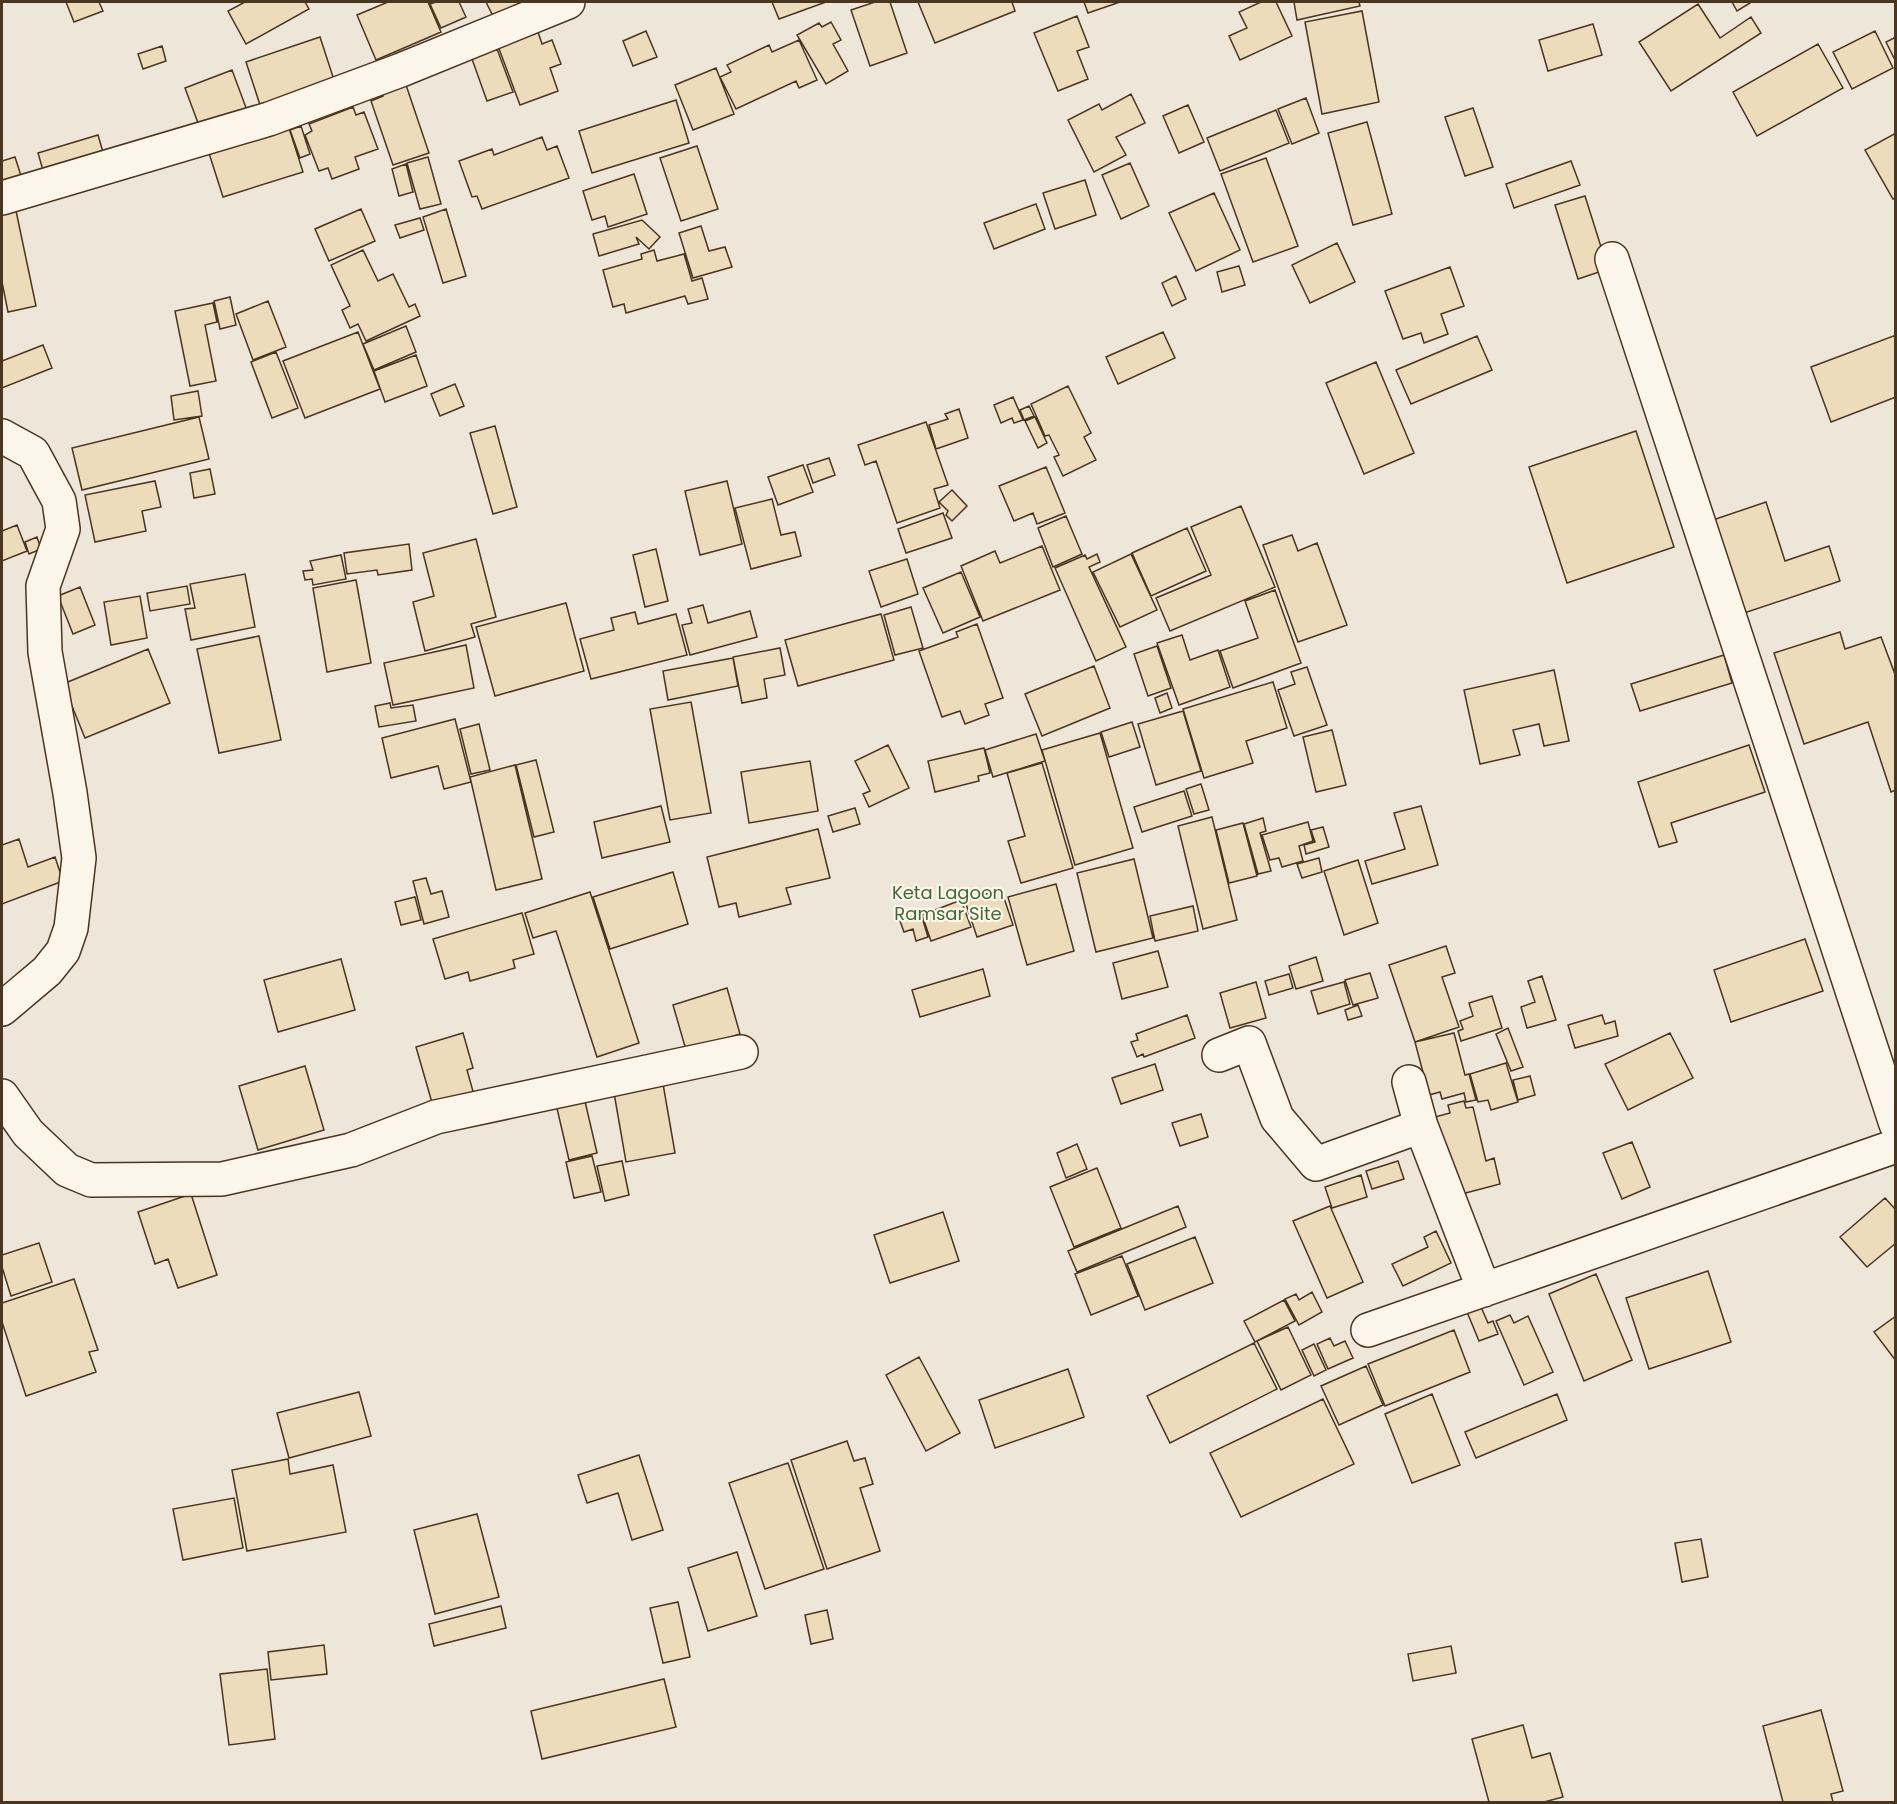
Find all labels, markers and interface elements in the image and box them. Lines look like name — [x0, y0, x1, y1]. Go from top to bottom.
park label: Keta Lagoon Ramsar Site — [892, 880, 1004, 926]

